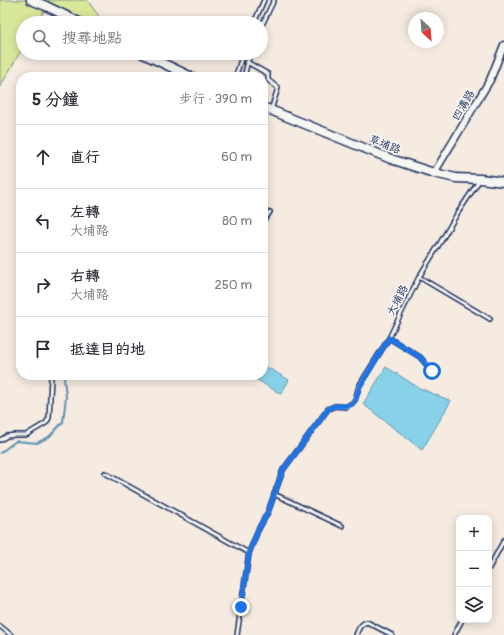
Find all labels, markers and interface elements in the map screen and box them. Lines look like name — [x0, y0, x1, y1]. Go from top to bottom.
north arrow — [408, 12, 444, 48]
search box — [16, 16, 268, 60]
icon: search — [30, 27, 52, 49]
text: 搜尋地點 — [62, 29, 122, 48]
street label: 四溝路 — [449, 88, 477, 123]
text: 5 分鐘 — [32, 89, 79, 110]
text: 步行 · 390 m — [179, 91, 252, 107]
street label: 草埔路 — [367, 132, 403, 156]
icon: ahead — [32, 146, 54, 168]
text: 直行 — [70, 148, 100, 167]
text: 60 m — [221, 149, 252, 165]
text: 左轉 — [70, 203, 100, 222]
icon: left — [32, 210, 54, 232]
text: 80 m — [222, 213, 252, 229]
text: 大埔路 — [70, 223, 109, 239]
text: 右轉 — [70, 267, 100, 286]
icon: right — [32, 274, 54, 296]
text: 250 m — [214, 277, 252, 293]
street label: 大埔路 — [384, 283, 411, 318]
text: 大埔路 — [70, 287, 109, 303]
icon: arrive — [32, 338, 54, 360]
text: 抵達目的地 — [70, 340, 145, 359]
route start — [423, 362, 441, 380]
map controls — [456, 515, 492, 623]
button: + — [456, 515, 492, 551]
button: − — [456, 551, 492, 587]
button: layers — [456, 587, 492, 623]
route end — [232, 598, 250, 616]

